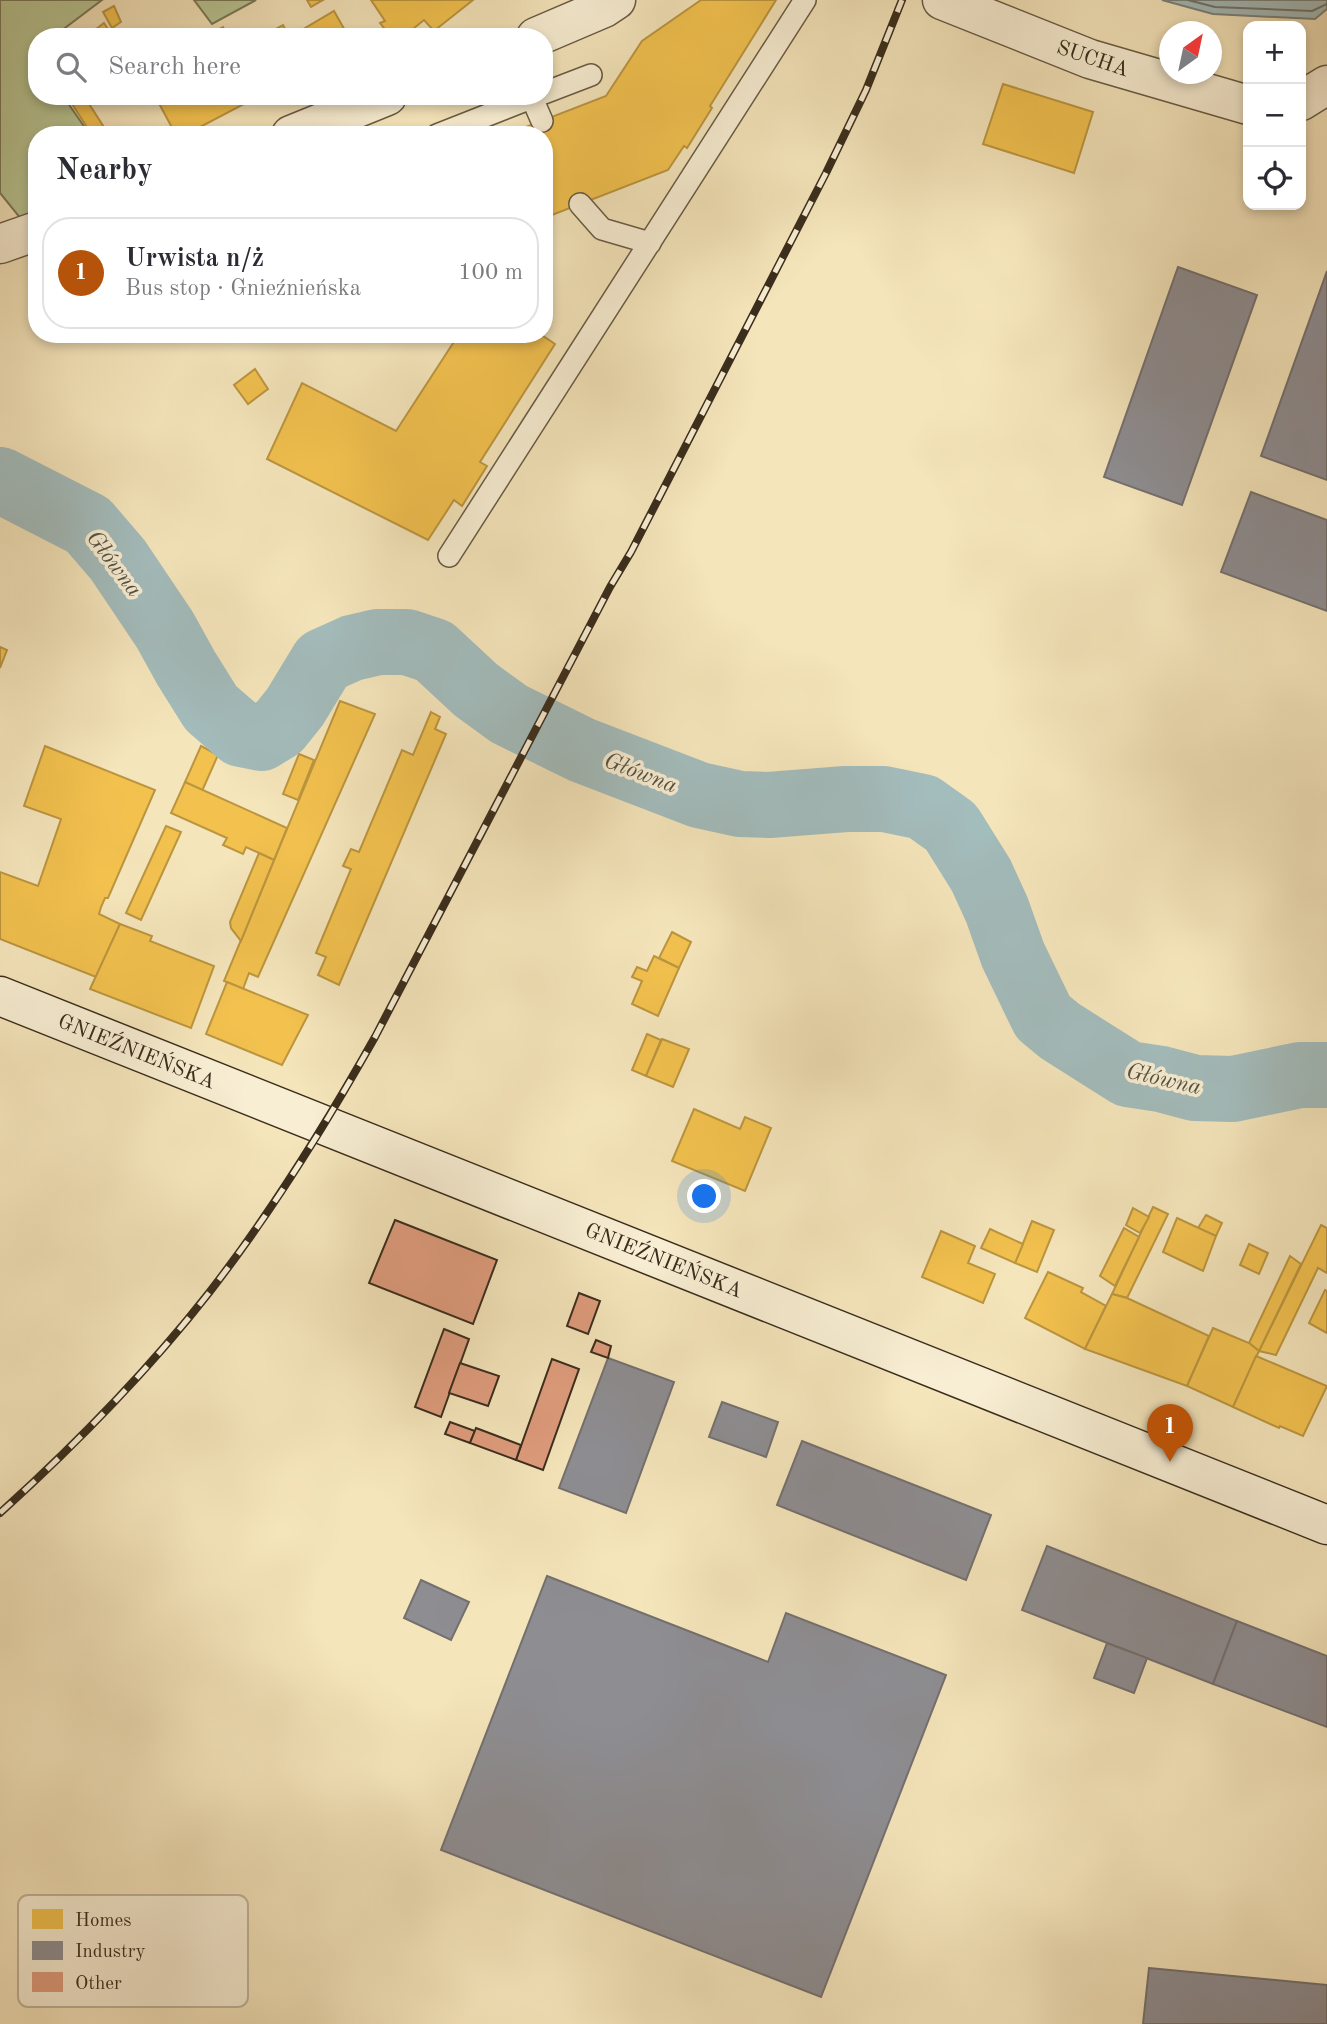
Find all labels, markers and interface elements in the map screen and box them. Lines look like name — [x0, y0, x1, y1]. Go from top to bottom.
north arrow — [1159, 21, 1222, 84]
map controls — [1243, 21, 1306, 210]
button: + — [1243, 21, 1306, 84]
search box — [28, 28, 553, 105]
street label: SUCHA — [1054, 37, 1131, 82]
icon: search — [52, 48, 90, 86]
text: Search here — [108, 54, 241, 80]
button: − — [1243, 84, 1306, 147]
button: locate — [1243, 147, 1306, 210]
text: Nearby — [56, 156, 153, 186]
text: Urwista n/ż — [125, 246, 264, 272]
text: 1 — [74, 261, 88, 284]
text: 100 m — [458, 261, 523, 284]
text: Bus stop · Gnieźnieńska — [125, 277, 361, 300]
water label: Główna — [82, 527, 146, 601]
water label: Główna — [601, 749, 680, 798]
street label: GNIEŹNIEŃSKA — [55, 1007, 220, 1094]
water label: Główna — [1124, 1060, 1203, 1099]
your location — [687, 1179, 721, 1213]
street label: GNIEŹNIEŃSKA — [582, 1216, 747, 1303]
pin: 1 — [1147, 1404, 1193, 1462]
legend — [18, 1895, 248, 2007]
text: Homes — [75, 1912, 131, 1931]
text: Industry — [75, 1943, 146, 1962]
text: Other — [75, 1975, 122, 1994]

